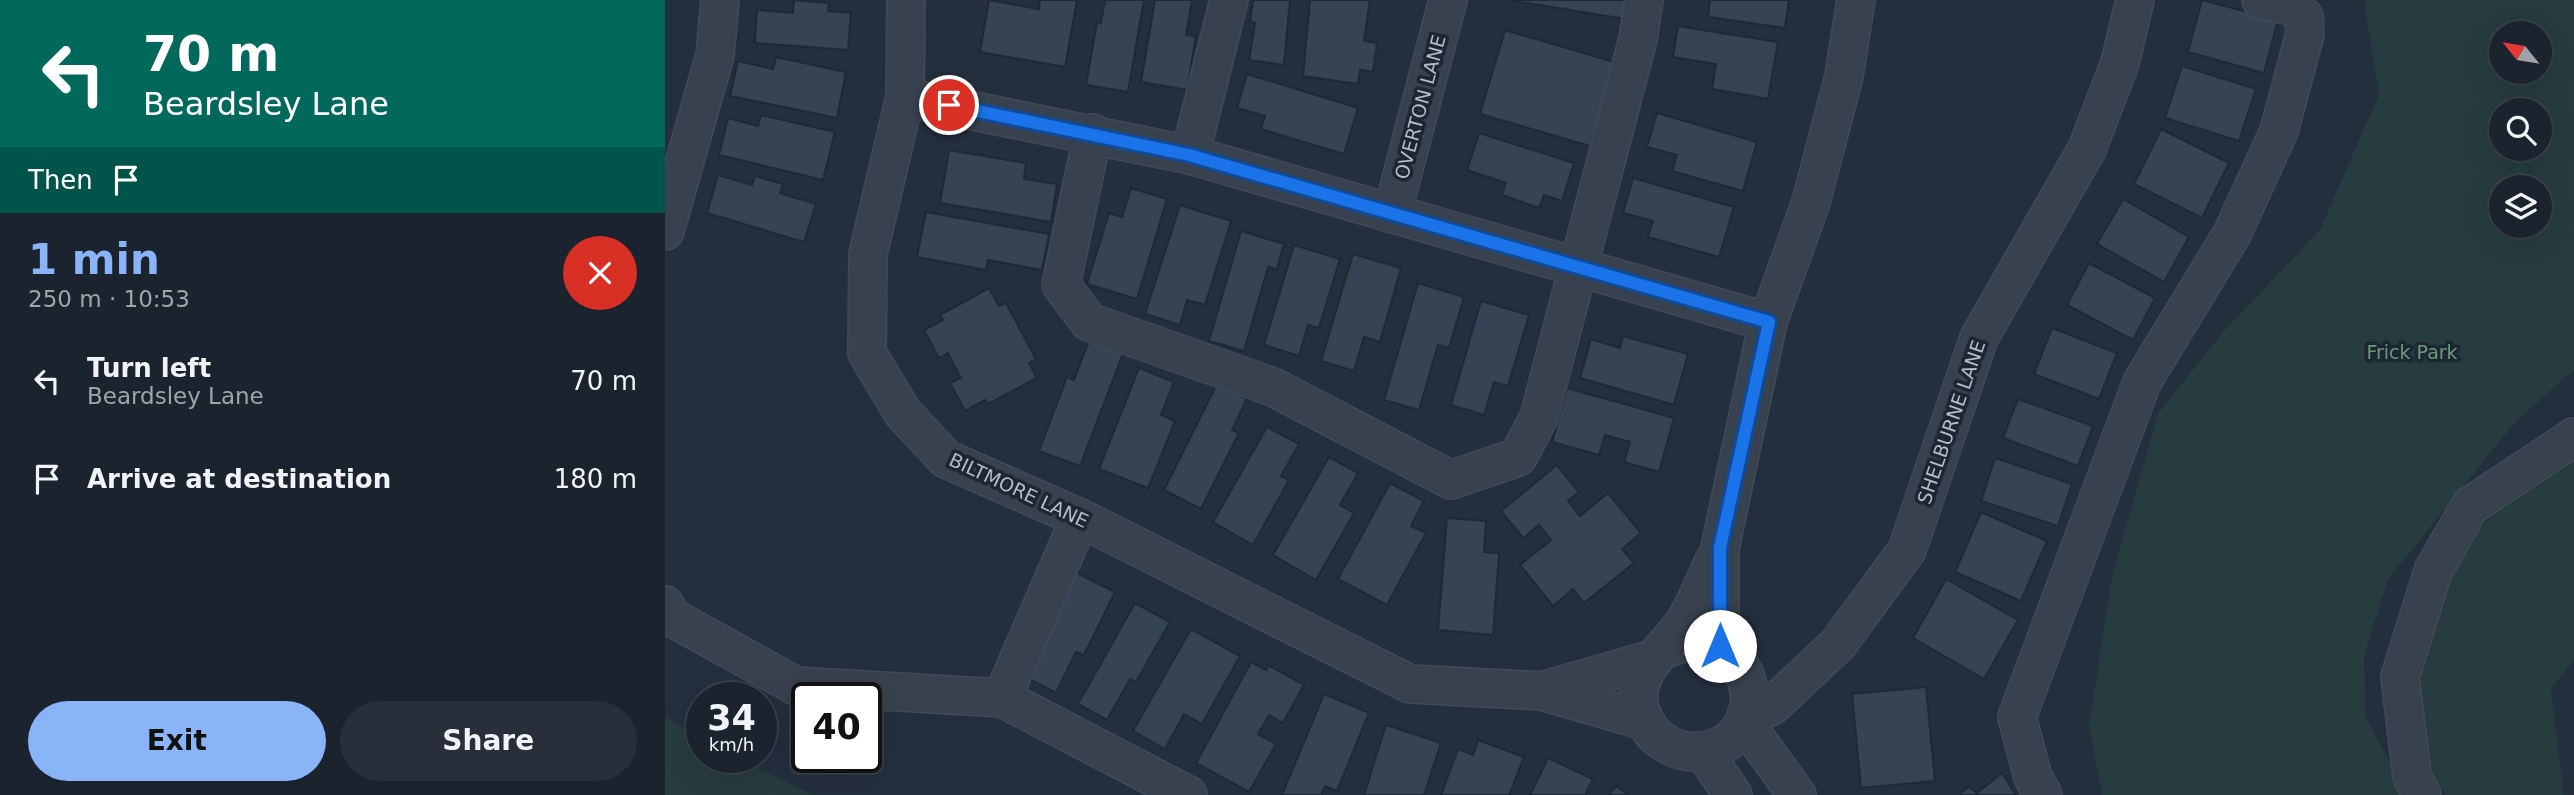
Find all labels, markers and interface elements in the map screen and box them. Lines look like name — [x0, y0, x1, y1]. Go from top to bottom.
north arrow — [2489, 21, 2551, 84]
map controls — [2489, 21, 2552, 238]
text: 70 m — [143, 26, 279, 83]
icon: left — [28, 28, 119, 119]
street label: OVERTON LANE — [1390, 32, 1450, 182]
pin — [919, 75, 979, 135]
text: Beardsley Lane — [143, 85, 389, 123]
icon: arrive — [930, 86, 968, 124]
button: search — [2489, 98, 2552, 161]
icon: arrive — [107, 161, 145, 199]
text: Then — [28, 165, 93, 195]
button: layers — [2489, 175, 2552, 238]
text: 1 min — [28, 235, 160, 284]
button: close — [563, 236, 637, 310]
text: 250 m · 10:53 — [28, 286, 190, 312]
street label: SHELBURNE LANE — [1913, 337, 1989, 507]
park label: Frick Park — [2366, 341, 2458, 363]
text: Turn left — [87, 353, 211, 383]
icon: left — [28, 362, 66, 400]
text: 70 m — [570, 366, 637, 396]
text: Beardsley Lane — [87, 383, 264, 409]
street label: BILTMORE LANE — [946, 448, 1092, 532]
icon: arrive — [28, 460, 66, 498]
text: Arrive at destination — [87, 464, 391, 494]
text: 180 m — [554, 464, 637, 494]
position arrow — [1683, 609, 1757, 683]
speed limit sign: 40 — [791, 682, 882, 773]
text: 34 — [707, 698, 756, 738]
button: Exit — [28, 701, 326, 781]
button: Share — [340, 701, 637, 781]
text: km/h — [709, 734, 754, 755]

